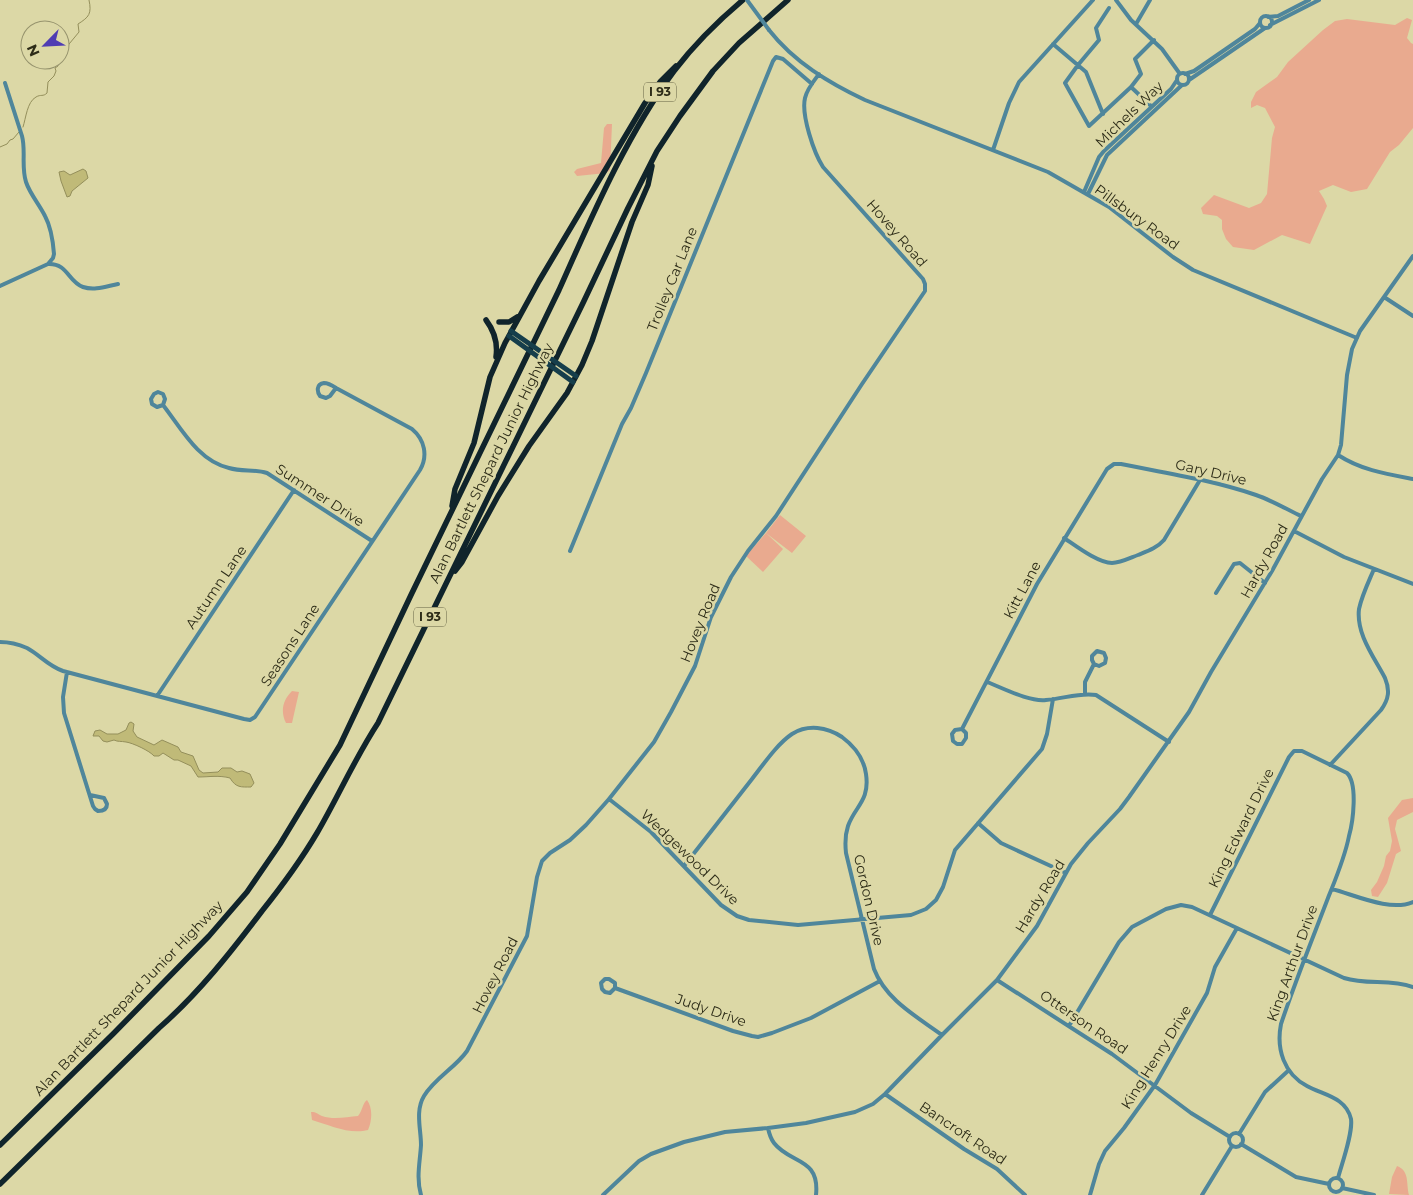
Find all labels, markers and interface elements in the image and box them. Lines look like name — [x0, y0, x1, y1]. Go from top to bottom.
north arrow — [20, 20, 70, 70]
text: N — [23, 41, 44, 59]
street label: Michels Way — [1091, 77, 1167, 151]
road number: I 93 — [644, 82, 676, 101]
street label: Pillsbury Road — [1091, 180, 1183, 254]
street label: Hovey Road — [863, 196, 931, 270]
street label: Trolley Car Lane — [643, 224, 701, 334]
street label: Alan Bartlett Shepard Junior Highway — [425, 340, 557, 586]
street label: Gary Drive — [1174, 455, 1248, 489]
street label: Summer Drive — [272, 460, 368, 530]
street label: Hardy Road — [1236, 521, 1292, 601]
street label: Autumn Lane — [181, 542, 251, 632]
street label: Kitt Lane — [999, 558, 1045, 622]
street label: Hovey Road — [676, 581, 724, 665]
street label: Seasons Lane — [257, 600, 323, 690]
road number: I 93 — [414, 608, 446, 626]
street label: King Edward Drive — [1204, 765, 1278, 891]
street label: Wedgewood Drive — [637, 805, 743, 909]
street label: Gordon Drive — [850, 853, 888, 947]
street label: Hardy Road — [1011, 856, 1069, 936]
street label: Alan Bartlett Shepard Junior Highway — [30, 896, 227, 1099]
street label: King Arthur Drive — [1263, 902, 1321, 1024]
street label: Hovey Road — [468, 934, 522, 1016]
street label: Otterson Road — [1037, 986, 1131, 1058]
street label: Judy Drive — [672, 989, 749, 1031]
street label: King Henry Drive — [1117, 1002, 1195, 1112]
street label: Bancroft Road — [916, 1097, 1010, 1169]

